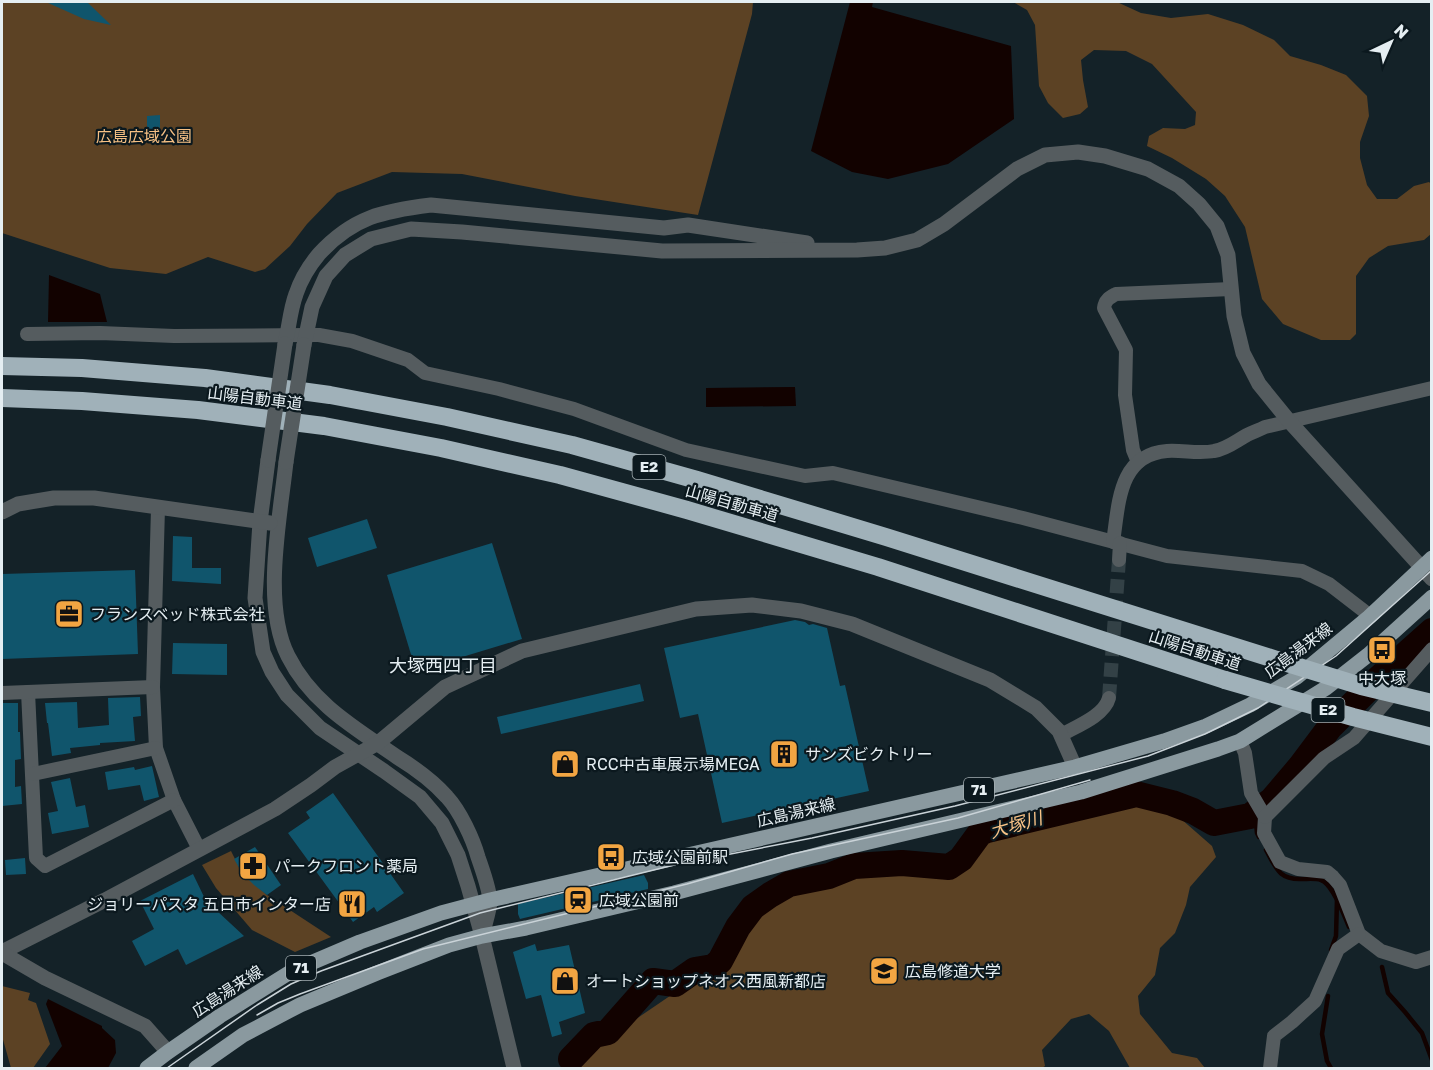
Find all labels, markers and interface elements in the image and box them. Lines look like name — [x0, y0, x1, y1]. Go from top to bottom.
north arrow — [1361, 12, 1421, 72]
text: N — [1390, 20, 1413, 43]
park label: 広島広域公園 — [96, 126, 192, 146]
street label: 山陽自動車道 — [206, 382, 304, 414]
road number: E2 — [632, 455, 666, 479]
street label: 山陽自動車道 — [683, 480, 781, 526]
office icon: フランスベッド株式会社 — [53, 598, 85, 630]
place label: フランスベッド株式会社 — [90, 604, 265, 624]
street label: 広島湯来線 — [1260, 618, 1336, 682]
street label: 山陽自動車道 — [1146, 626, 1244, 674]
bus stop icon: 中大塚 — [1366, 634, 1398, 666]
district label: 大塚西四丁目 — [389, 654, 497, 676]
place label: 中大塚 — [1358, 668, 1406, 688]
road number: E2 — [1312, 698, 1344, 722]
building icon: サンズビクトリー — [768, 738, 800, 770]
place label: サンズビクトリー — [805, 744, 933, 764]
shop icon: RCC中古車展示場MEGA — [549, 748, 581, 780]
place label: RCC中古車展示場MEGA — [586, 754, 760, 774]
road number: 71 — [964, 778, 994, 802]
street label: 広島湯来線 — [755, 793, 837, 831]
water label: 大塚川 — [987, 805, 1047, 842]
bus stop icon: 広域公園前駅 — [595, 841, 627, 873]
place label: 広域公園前駅 — [632, 847, 728, 867]
pharmacy icon: パークフロント薬局 — [237, 850, 269, 882]
place label: パークフロント薬局 — [274, 856, 418, 876]
station icon: 広域公園前 — [562, 884, 594, 916]
restaurant icon: ジョリーパスタ 五日市インター店 — [336, 888, 368, 920]
place label: 広域公園前 — [599, 890, 679, 910]
place label: ジョリーパスタ 五日市インター店 — [87, 894, 331, 914]
school or university icon: 広島修道大学 — [868, 955, 900, 987]
road number: 71 — [286, 956, 316, 980]
street label: 広島湯来線 — [188, 961, 266, 1021]
place label: 広島修道大学 — [905, 961, 1001, 981]
shop icon: オートショップネオス西風新都店 — [549, 965, 581, 997]
place label: オートショップネオス西風新都店 — [586, 971, 826, 991]

